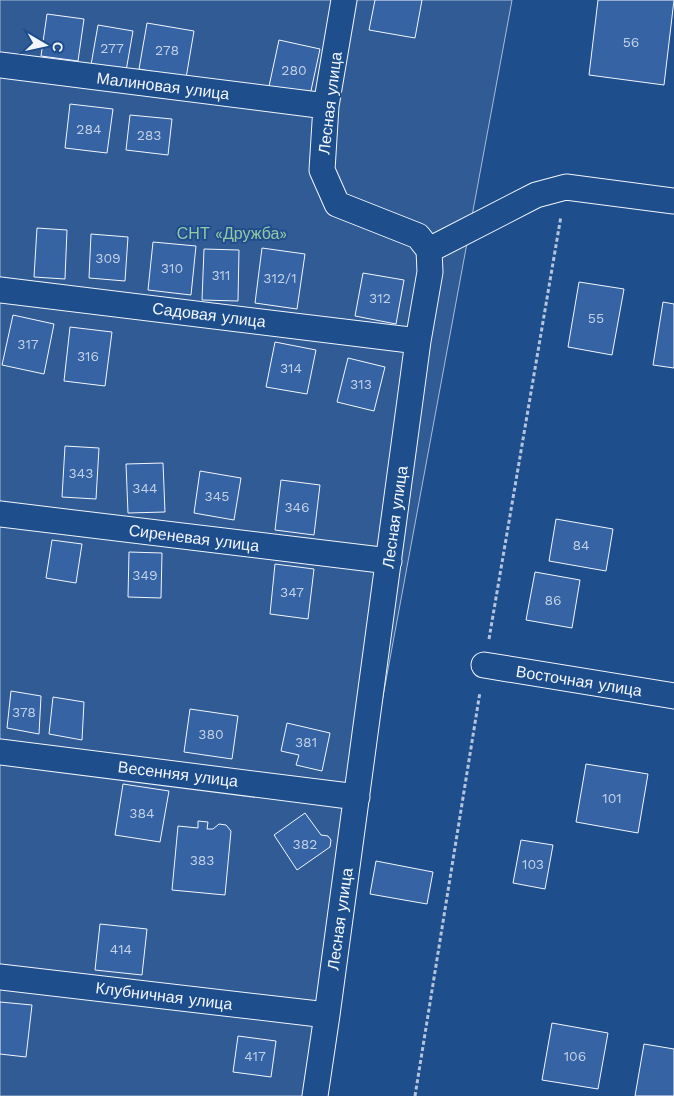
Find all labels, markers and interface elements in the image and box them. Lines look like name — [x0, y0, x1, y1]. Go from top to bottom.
north arrow — [20, 20, 70, 70]
house number: 56 — [623, 34, 639, 50]
house number: 277 — [100, 40, 124, 56]
text: С — [49, 41, 67, 53]
house number: 278 — [155, 42, 179, 58]
street label: Лесная улица — [314, 51, 346, 155]
house number: 280 — [281, 62, 307, 78]
street label: Малиновая улица — [95, 68, 231, 104]
house number: 284 — [76, 121, 102, 137]
house number: 283 — [137, 127, 161, 143]
park label: СНТ «Дружба» — [177, 224, 287, 243]
house number: 309 — [95, 250, 121, 266]
house number: 310 — [161, 260, 183, 276]
house number: 311 — [211, 267, 231, 283]
house number: 312/1 — [263, 270, 297, 286]
house number: 312 — [369, 290, 391, 306]
street label: Садовая улица — [151, 299, 267, 331]
house number: 55 — [588, 310, 604, 326]
house number: 317 — [17, 336, 39, 352]
house number: 316 — [77, 348, 99, 364]
house number: 314 — [280, 360, 302, 376]
house number: 313 — [350, 376, 372, 392]
street label: Лесная улица — [378, 464, 412, 569]
house number: 343 — [69, 465, 93, 481]
house number: 344 — [132, 480, 158, 496]
house number: 345 — [205, 488, 229, 504]
house number: 346 — [284, 499, 310, 515]
street label: Сиреневая улица — [128, 521, 260, 555]
house number: 84 — [572, 537, 590, 553]
house number: 349 — [132, 567, 158, 583]
house number: 347 — [280, 584, 304, 600]
house number: 86 — [544, 592, 562, 608]
street label: Восточная улица — [515, 662, 644, 700]
house number: 378 — [12, 704, 36, 720]
house number: 380 — [198, 726, 224, 742]
house number: 381 — [295, 734, 317, 750]
street label: Весенняя улица — [117, 757, 239, 791]
house number: 101 — [602, 790, 622, 806]
house number: 384 — [129, 805, 155, 821]
house number: 382 — [293, 836, 317, 852]
house number: 383 — [190, 852, 214, 868]
house number: 103 — [522, 856, 544, 872]
street label: Лесная улица — [323, 866, 357, 971]
house number: 414 — [110, 941, 132, 957]
street label: Клубничная улица — [94, 978, 234, 1014]
house number: 417 — [244, 1048, 266, 1064]
house number: 106 — [564, 1048, 586, 1064]

